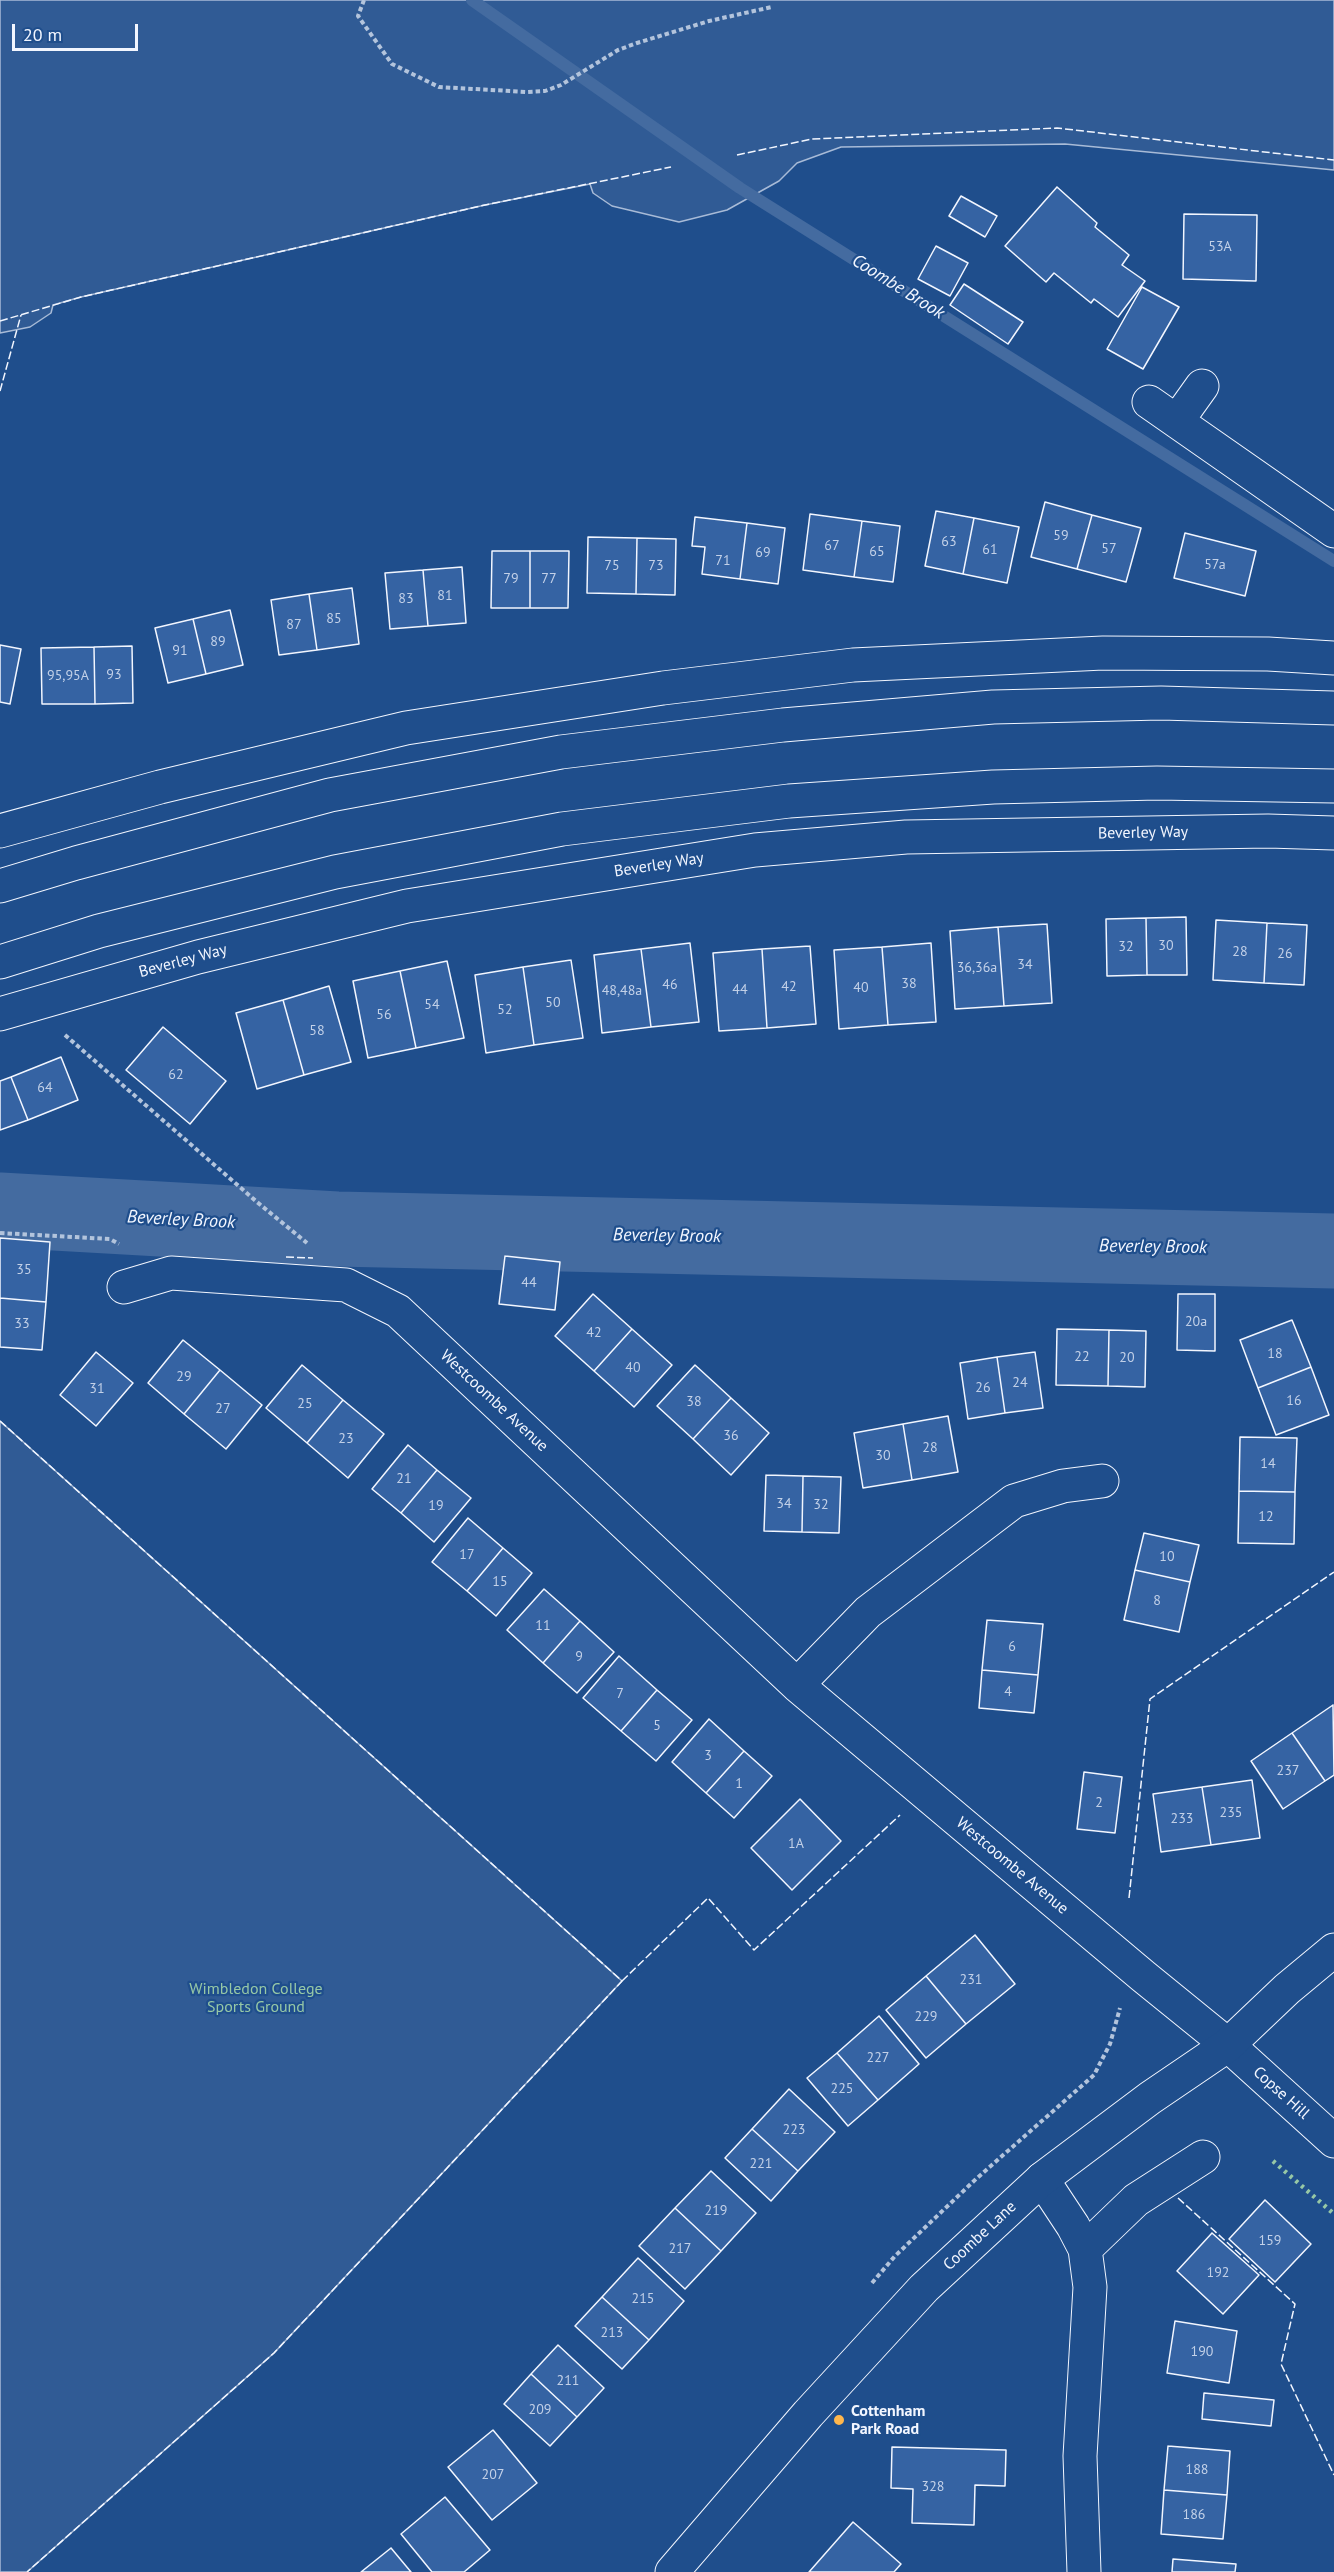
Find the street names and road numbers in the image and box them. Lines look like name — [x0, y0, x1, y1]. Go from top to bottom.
street label: Beverley Way — [1098, 823, 1188, 843]
street label: Beverley Way — [613, 848, 705, 882]
street label: Beverley Way — [137, 940, 229, 982]
street label: Westcoombe Avenue — [436, 1346, 552, 1456]
street label: Westcoombe Avenue — [952, 1813, 1072, 1919]
street label: Copse Hill — [1249, 2063, 1313, 2123]
street label: Coombe Lane — [940, 2197, 1020, 2275]

